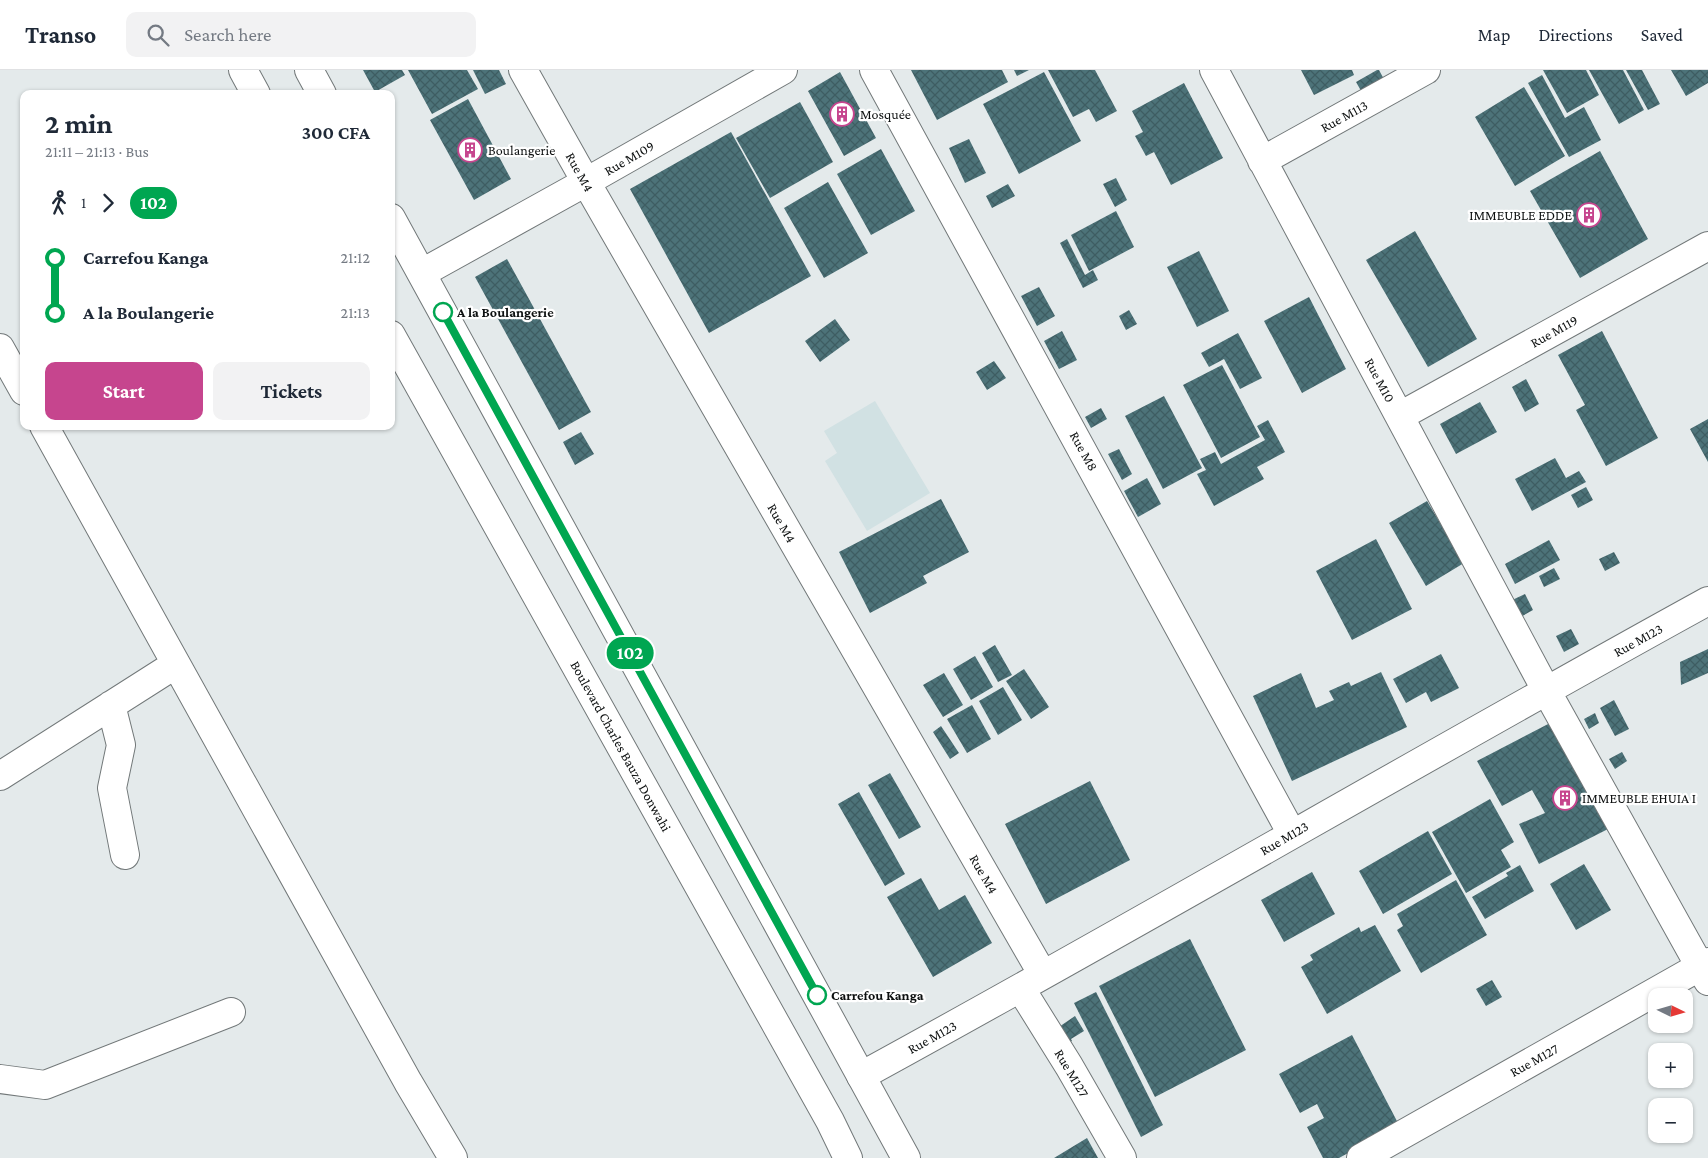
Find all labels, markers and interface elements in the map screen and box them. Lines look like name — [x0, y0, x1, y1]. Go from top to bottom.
search box — [126, 12, 476, 57]
text: Transo — [25, 21, 96, 48]
icon: search — [144, 21, 172, 49]
text: Search here — [184, 24, 271, 45]
text: Map — [1478, 25, 1510, 45]
text: Directions — [1538, 25, 1613, 45]
text: Saved — [1641, 25, 1683, 45]
street label: Rue M113 — [1318, 97, 1370, 135]
building icon: Mosquée — [829, 101, 855, 127]
place label: Mosquée — [860, 106, 911, 122]
text: 2 min — [45, 108, 113, 139]
text: 300 CFA — [302, 122, 370, 143]
building icon: Boulangerie — [457, 137, 483, 163]
street label: Rue M109 — [601, 137, 657, 179]
place label: Boulangerie — [488, 142, 555, 158]
text: 21:11 – 21:13 · Bus — [45, 143, 149, 160]
street label: Rue M4 — [563, 150, 597, 194]
icon: walk — [45, 189, 73, 217]
icon: forward — [94, 189, 122, 217]
text: 102 — [140, 193, 167, 213]
text: 1 — [81, 194, 86, 211]
building icon: IMMEUBLE EDDE — [1576, 202, 1602, 228]
place label: IMMEUBLE EDDE — [1469, 207, 1572, 223]
text: Carrefou Kanga — [83, 247, 209, 268]
text: 21:12 — [340, 249, 370, 266]
text: A la Boulangerie — [83, 302, 214, 323]
marker: A la Boulangerie — [433, 302, 453, 322]
text: 21:13 — [341, 304, 370, 321]
place label: A la Boulangerie — [456, 304, 554, 320]
street label: Rue M119 — [1527, 311, 1581, 351]
street label: Rue M10 — [1362, 355, 1398, 405]
button: Start — [45, 362, 203, 420]
button: Tickets — [213, 362, 370, 420]
street label: Rue M8 — [1067, 428, 1101, 474]
street label: Rue M4 — [764, 501, 800, 545]
street label: Rue M123 — [1611, 620, 1665, 660]
line badge: 102 — [601, 637, 659, 669]
text: 102 — [617, 643, 643, 663]
street label: Boulevard Charles Bauza Donwahi — [567, 658, 675, 834]
building icon: IMMEUBLE EHUIA I — [1552, 785, 1578, 811]
place label: IMMEUBLE EHUIA I — [1582, 790, 1696, 806]
street label: Rue M123 — [1257, 818, 1311, 858]
street label: Rue M4 — [966, 852, 1002, 896]
marker: Carrefou Kanga — [807, 985, 827, 1005]
place label: Carrefou Kanga — [831, 987, 924, 1003]
north arrow — [1648, 988, 1692, 1032]
map controls — [1648, 988, 1693, 1143]
street label: Rue M123 — [905, 1017, 959, 1057]
street label: Rue M127 — [1507, 1040, 1562, 1080]
button: + — [1648, 1043, 1693, 1088]
street label: Rue M127 — [1051, 1046, 1093, 1100]
button: − — [1648, 1098, 1693, 1143]

